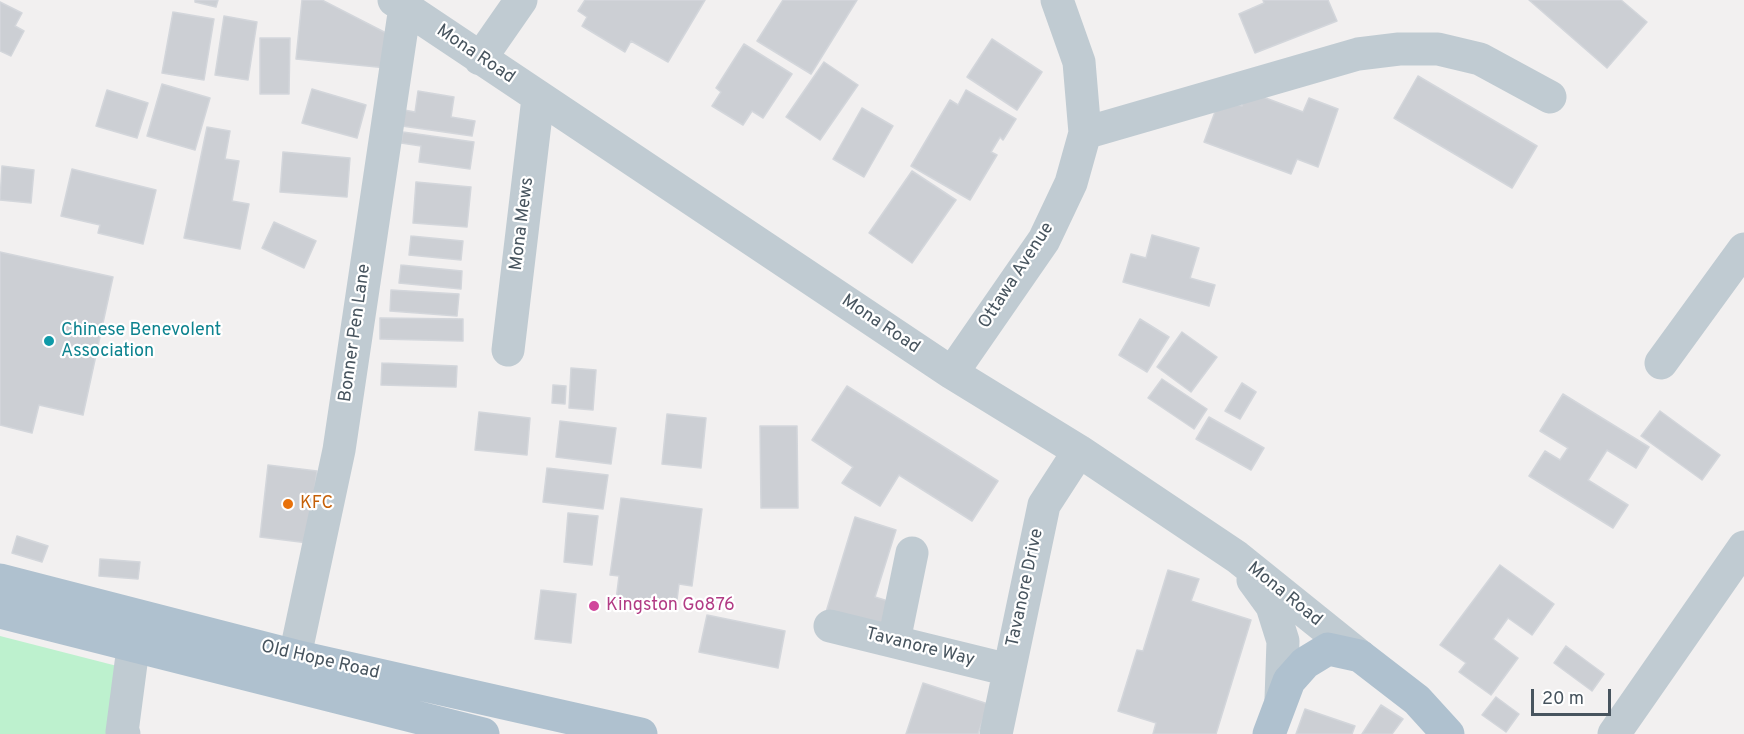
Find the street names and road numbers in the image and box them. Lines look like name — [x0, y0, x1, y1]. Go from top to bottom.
street label: Mona Road — [432, 21, 518, 89]
street label: Mona Mews — [507, 176, 539, 272]
street label: Ottawa Avenue — [975, 219, 1059, 333]
street label: Bonner Pen Lane — [336, 263, 376, 403]
street label: Mona Road — [837, 291, 923, 359]
street label: Tavanore Drive — [1003, 527, 1049, 649]
street label: Mona Road — [1242, 558, 1326, 632]
street label: Tavanore Way — [863, 624, 977, 672]
street label: Old Hope Road — [259, 637, 381, 685]

